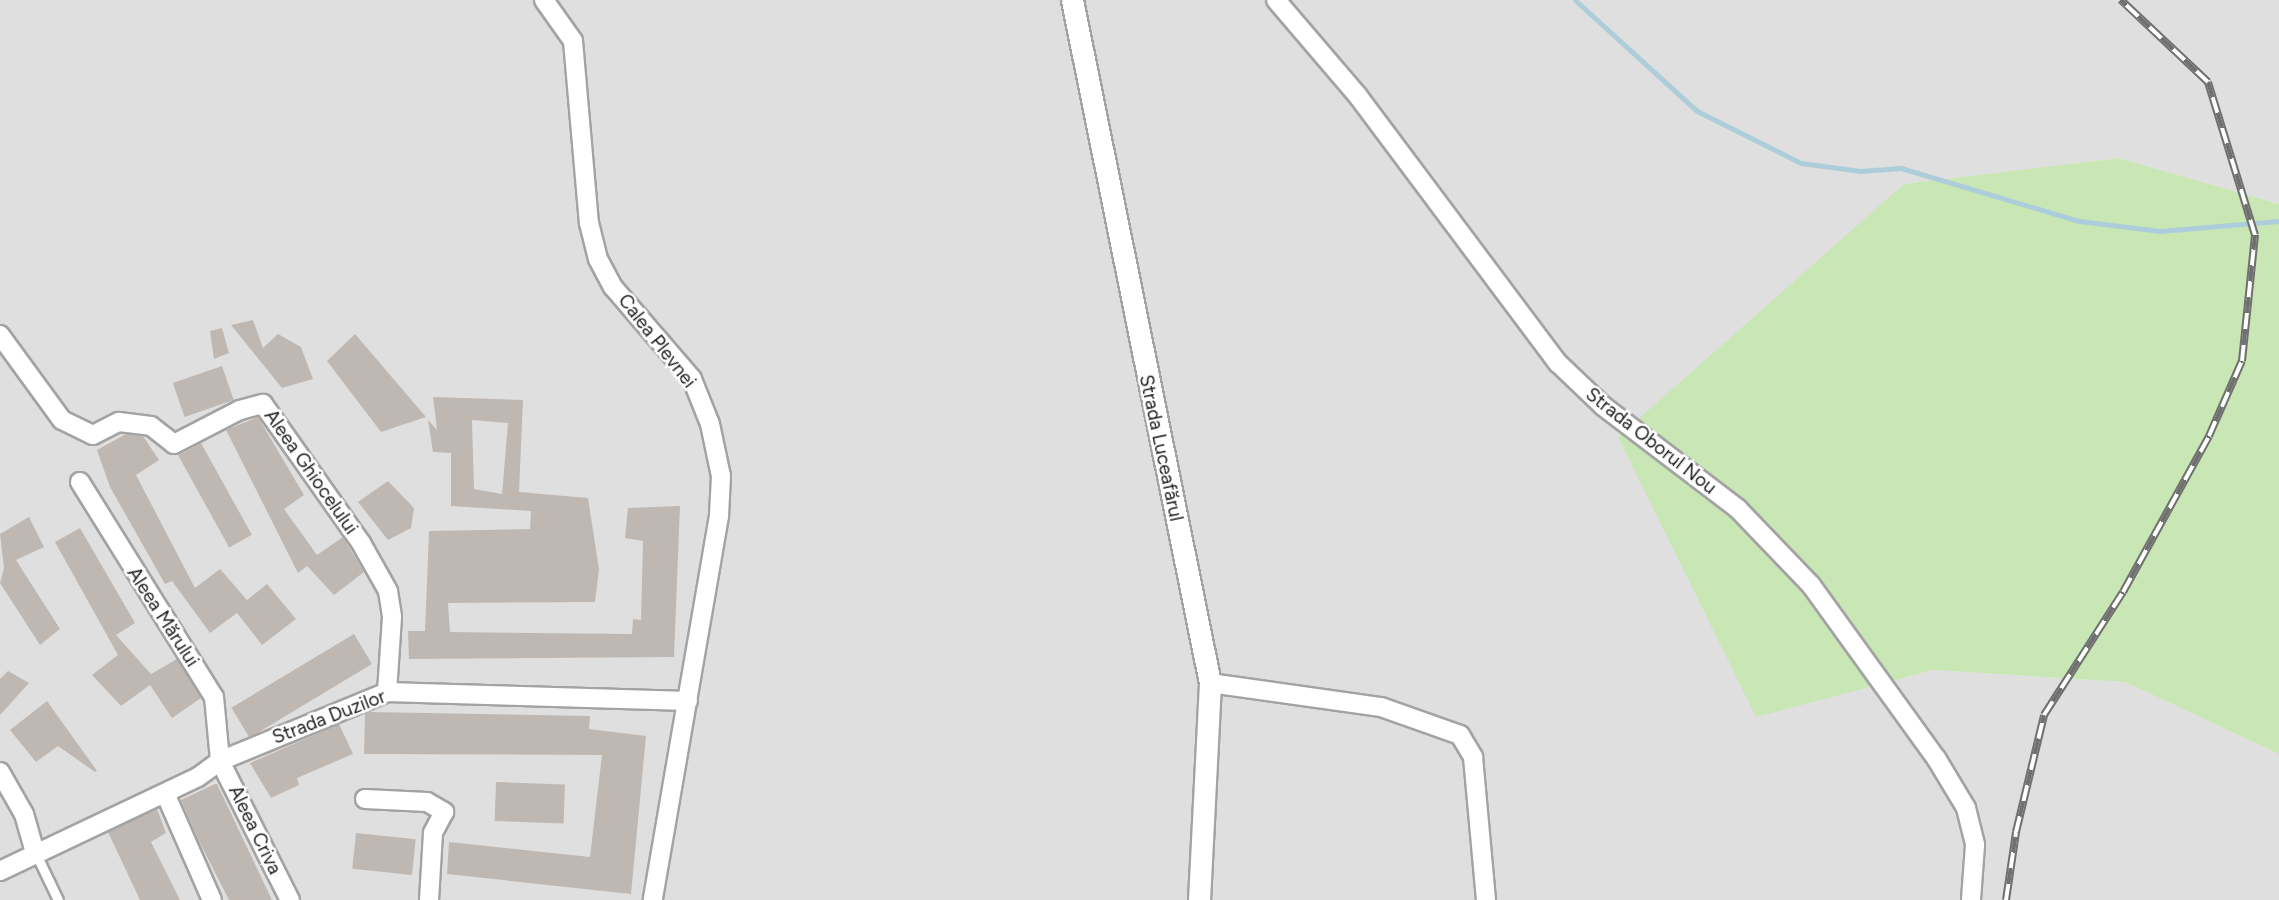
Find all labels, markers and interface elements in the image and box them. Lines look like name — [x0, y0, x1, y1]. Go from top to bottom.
street label: Calea Plevnei — [613, 290, 701, 392]
street label: Strada Luceafărul — [1134, 373, 1188, 523]
street label: Strada Oborul Nou — [1581, 383, 1721, 499]
street label: Aleea Ghiocelului — [259, 405, 363, 539]
street label: Aleea Mărului — [122, 563, 204, 671]
street label: Strada Duzilor — [269, 685, 389, 749]
street label: Aleea Criva — [224, 782, 286, 878]

